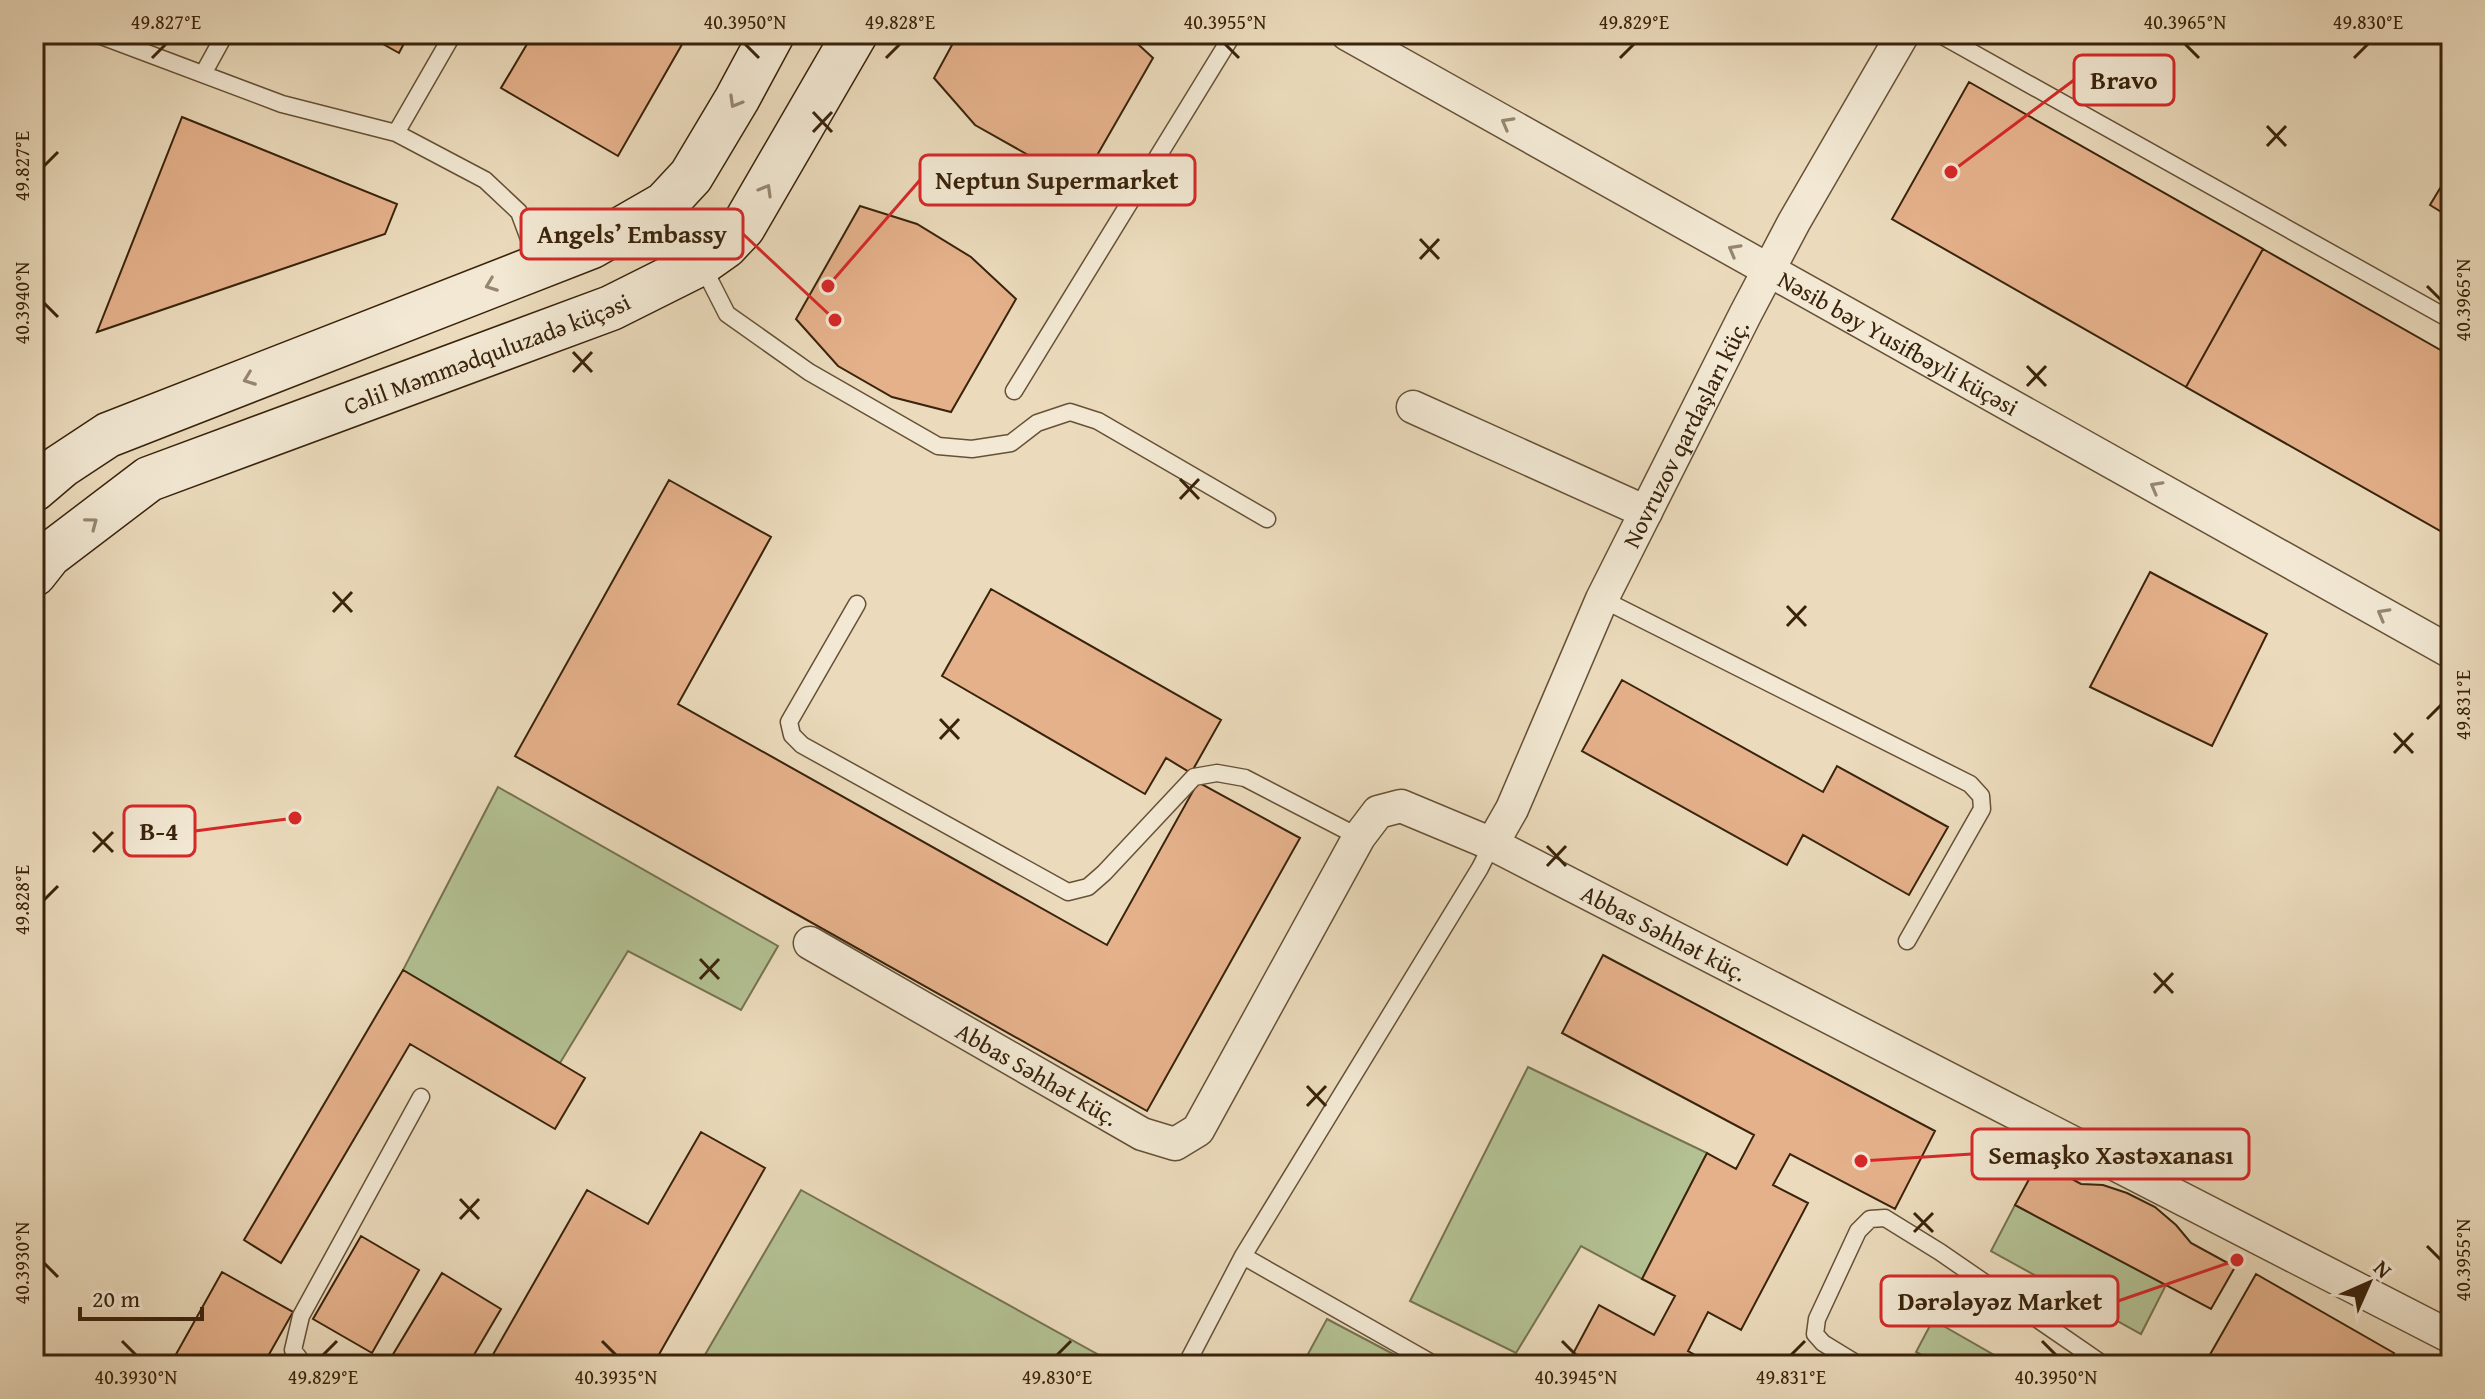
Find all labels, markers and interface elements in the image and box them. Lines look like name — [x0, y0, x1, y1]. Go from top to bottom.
text: 49.827°E — [131, 7, 201, 36]
text: 40.3950°N — [704, 7, 786, 36]
text: 49.828°E — [865, 7, 935, 36]
text: 40.3955°N — [1184, 7, 1266, 36]
text: 49.829°E — [1599, 7, 1669, 36]
text: 40.3965°N — [2144, 7, 2226, 36]
text: 49.830°E — [2333, 7, 2403, 36]
callout: Bravo — [2074, 55, 2174, 105]
text: Bravo — [2090, 60, 2158, 99]
one-way arrow — [729, 94, 745, 108]
one-way arrow — [1501, 117, 1516, 133]
text: 49.827°E — [7, 131, 36, 201]
callout: Neptun Supermarket — [920, 155, 1195, 205]
text: Neptun Supermarket — [935, 160, 1179, 199]
one-way arrow — [756, 184, 772, 199]
callout: Angels’ Embassy — [521, 209, 743, 259]
text: Angels’ Embassy — [537, 214, 728, 253]
one-way arrow — [1727, 245, 1742, 260]
text: 40.3965°N — [2448, 259, 2477, 341]
street label: Nəsib bəy Yusifbəyli küçəsi — [1772, 261, 2025, 424]
text: 40.3940°N — [7, 262, 36, 344]
one-way arrow — [485, 275, 499, 292]
street label: Cəlil Məmmədquluzadə küçəsi — [338, 284, 636, 423]
street label: Novruzov qardaşları küç. — [1613, 314, 1757, 553]
one-way arrow — [243, 370, 257, 386]
one-way arrow — [2150, 481, 2164, 496]
one-way arrow — [83, 518, 98, 532]
one-way arrow — [2377, 608, 2391, 623]
text: 49.831°E — [2448, 670, 2477, 740]
callout: B-4 — [124, 806, 195, 856]
text: B-4 — [140, 811, 178, 850]
text: 49.828°E — [7, 865, 36, 935]
street label: Abbas Səhhət küç. — [1575, 875, 1753, 990]
street label: Abbas Səhhət küç. — [949, 1013, 1125, 1134]
callout: Semaşko Xəstəxanası — [1972, 1129, 2249, 1179]
text: Semaşko Xəstəxanası — [1988, 1135, 2234, 1174]
text: 40.3955°N — [2448, 1219, 2477, 1301]
text: 40.3930°N — [7, 1222, 36, 1304]
north arrow — [2329, 1243, 2409, 1323]
text: N — [2367, 1252, 2400, 1286]
scale bar — [80, 1271, 202, 1321]
callout: Dərələyəz Market — [1881, 1276, 2118, 1326]
text: 20 m — [92, 1281, 140, 1316]
text: Dərələyəz Market — [1898, 1281, 2102, 1320]
text: 40.3930°N — [95, 1362, 177, 1391]
text: 49.829°E — [288, 1362, 358, 1391]
text: 40.3935°N — [575, 1362, 657, 1391]
text: 49.830°E — [1022, 1362, 1092, 1391]
text: 40.3945°N — [1535, 1362, 1617, 1391]
text: 49.831°E — [1756, 1362, 1826, 1391]
text: 40.3950°N — [2015, 1362, 2097, 1391]

